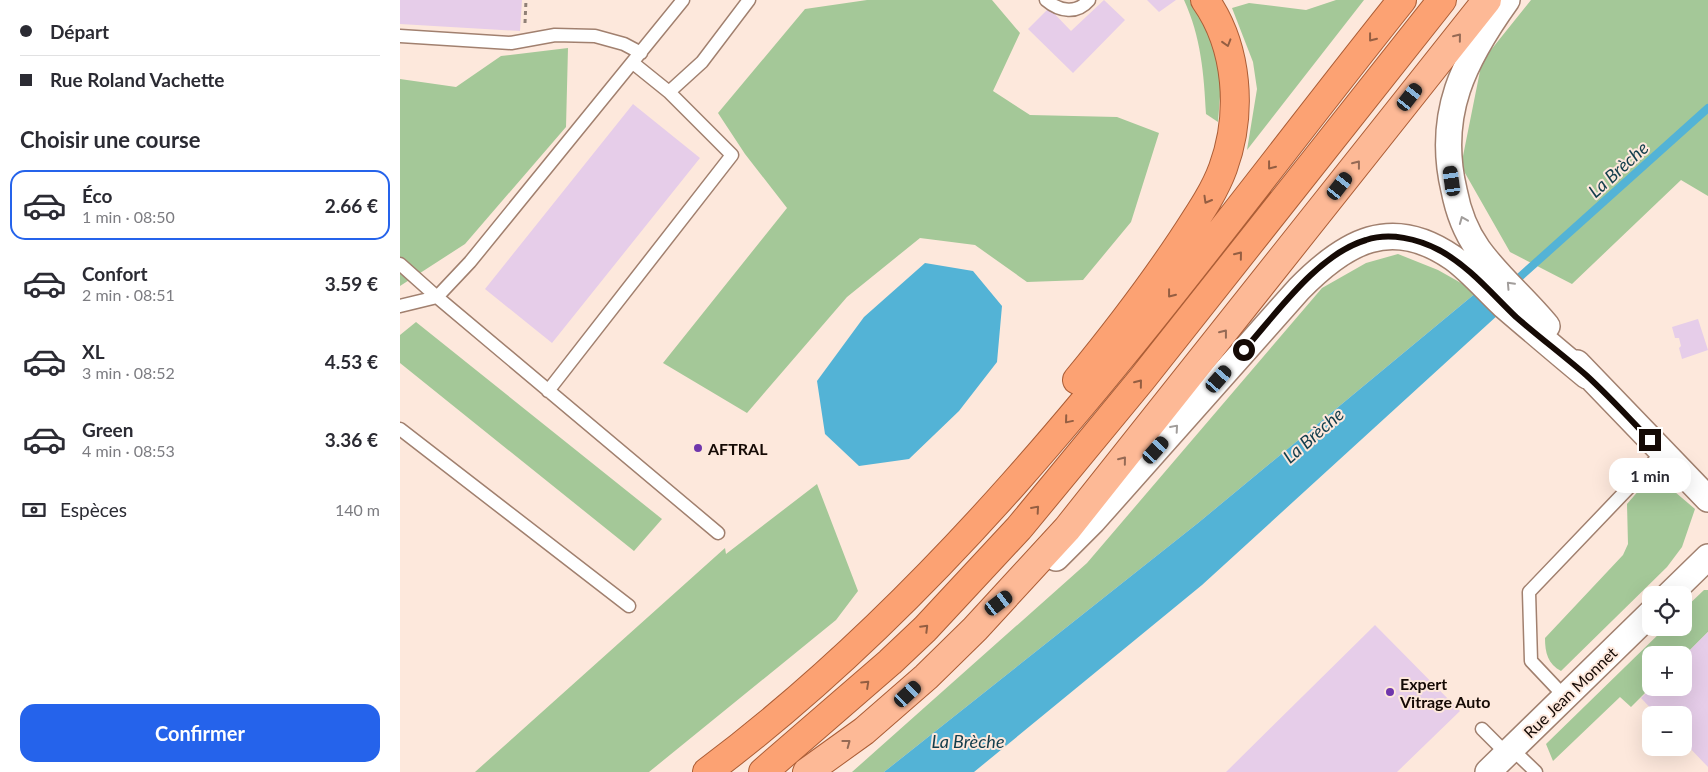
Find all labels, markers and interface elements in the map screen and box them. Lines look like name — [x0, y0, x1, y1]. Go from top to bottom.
text: Départ — [50, 20, 109, 43]
one-way arrow — [1369, 32, 1377, 41]
one-way arrow — [1453, 34, 1461, 43]
one-way arrow — [1221, 39, 1231, 47]
text: Rue Roland Vachette — [50, 68, 224, 91]
car — [1394, 81, 1425, 113]
text: Choisir une course — [20, 126, 201, 153]
water label: La Brèche — [1583, 136, 1653, 202]
one-way arrow — [1269, 160, 1277, 169]
one-way arrow — [1351, 161, 1359, 170]
car — [1442, 165, 1461, 197]
car — [1324, 170, 1355, 202]
icon: car — [22, 183, 67, 228]
text: Éco — [82, 184, 112, 207]
text: 2.66 € — [325, 194, 378, 217]
one-way arrow — [1203, 195, 1213, 204]
text: 1 min · 08:50 — [82, 207, 175, 226]
one-way arrow — [1459, 216, 1469, 225]
one-way arrow — [1234, 252, 1243, 261]
icon: car — [22, 261, 67, 306]
text: Confort — [82, 262, 147, 285]
text: 3.59 € — [325, 272, 378, 295]
one-way arrow — [1507, 282, 1516, 291]
text: 2 min · 08:51 — [82, 285, 175, 304]
one-way arrow — [1168, 288, 1176, 297]
one-way arrow — [1218, 330, 1226, 339]
icon: car — [22, 339, 67, 384]
route start — [1233, 339, 1255, 361]
text: XL — [82, 340, 105, 363]
text: 4.53 € — [325, 350, 378, 373]
text: 3 min · 08:52 — [82, 363, 175, 382]
car — [1203, 363, 1234, 395]
one-way arrow — [1133, 380, 1141, 389]
water label: La Brèche — [1278, 403, 1348, 467]
one-way arrow — [1065, 414, 1074, 423]
icon: car — [22, 417, 67, 462]
text: Green — [82, 418, 133, 441]
one-way arrow — [1170, 425, 1179, 434]
text: 3.36 € — [325, 428, 378, 451]
route end — [1639, 429, 1661, 451]
car — [1140, 434, 1171, 466]
place label: AFTRAL — [707, 439, 768, 458]
text: 4 min · 08:53 — [82, 441, 175, 460]
marker: AFTRAL — [692, 442, 704, 454]
one-way arrow — [1117, 457, 1125, 466]
callout: 1 min — [1609, 458, 1691, 492]
text: 1 min — [1630, 466, 1670, 485]
icon: cash — [20, 496, 48, 524]
text: Espèces — [60, 498, 127, 521]
text: 140 m — [335, 500, 380, 519]
one-way arrow — [1030, 505, 1039, 514]
map controls — [1642, 586, 1692, 756]
button: locate — [1642, 586, 1692, 636]
car — [982, 588, 1015, 618]
one-way arrow — [919, 625, 928, 634]
street label: Rue Jean Monnet — [1519, 643, 1621, 741]
button: + — [1642, 646, 1692, 696]
place label: Expert Vitrage Auto — [1399, 674, 1490, 711]
car — [891, 678, 924, 710]
one-way arrow — [861, 681, 870, 690]
marker: Expert Vitrage Auto — [1384, 686, 1396, 698]
button: Confirmer — [20, 704, 380, 762]
button: − — [1642, 706, 1692, 756]
water label: La Brèche — [931, 730, 1005, 752]
one-way arrow — [841, 741, 850, 749]

